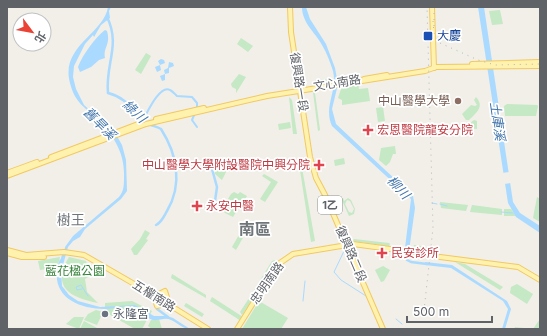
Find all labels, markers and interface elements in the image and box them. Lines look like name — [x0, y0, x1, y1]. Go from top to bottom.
north arrow — [12, 12, 52, 52]
place label: 大慶 — [437, 28, 461, 43]
text: 北 — [32, 29, 49, 46]
marker: 大慶 — [422, 30, 434, 42]
street label: 復興路一段 — [287, 51, 312, 113]
street label: 文心南路 — [312, 71, 362, 94]
place label: 中山醫學大學 — [378, 93, 450, 108]
water label: 綠川 — [120, 96, 151, 127]
marker: 中山醫學大學 — [453, 96, 463, 106]
water label: 土庫溪 — [487, 101, 509, 143]
water label: 舊旱溪 — [81, 104, 121, 144]
place label: 宏恩醫院龍安分院 — [377, 122, 473, 137]
marker: 宏恩醫院龍安分院 — [362, 124, 374, 136]
place label: 中山醫學大學附設醫院中興分院 — [142, 157, 310, 172]
marker: 中山醫學大學附設醫院中興分院 — [313, 159, 325, 171]
water label: 柳川 — [384, 172, 415, 203]
road number: 1乙 — [318, 196, 342, 214]
place label: 永安中醫 — [206, 198, 254, 213]
marker: 永安中醫 — [191, 200, 203, 212]
district label: 樹王 — [57, 211, 85, 228]
district label: 南區 — [239, 219, 271, 239]
street label: 復興路二段 — [333, 223, 370, 284]
place label: 民安診所 — [391, 245, 439, 260]
marker: 民安診所 — [376, 247, 388, 259]
street label: 忠明南路 — [247, 259, 287, 307]
park label: 藍花楹公園 — [45, 263, 105, 278]
street label: 五權南路 — [130, 276, 179, 315]
scale bar — [407, 298, 492, 324]
text: 500 m — [413, 304, 449, 319]
place label: 永隆宮 — [113, 306, 149, 321]
marker: 永隆宮 — [100, 309, 110, 319]

